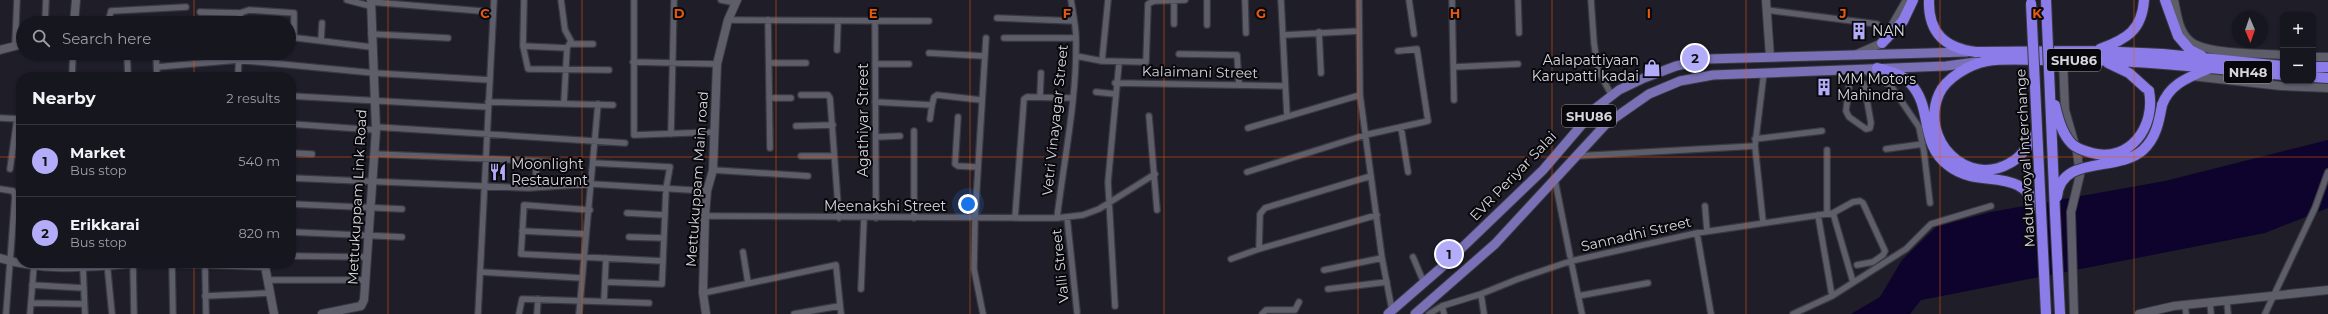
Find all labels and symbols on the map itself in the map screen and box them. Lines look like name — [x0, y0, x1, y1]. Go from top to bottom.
text: C — [480, 5, 490, 21]
text: D — [674, 5, 685, 21]
text: E — [869, 5, 878, 21]
text: F — [1063, 5, 1071, 21]
text: G — [1256, 5, 1266, 21]
text: H — [1450, 5, 1460, 21]
text: I — [1647, 5, 1651, 21]
text: J — [1838, 5, 1847, 21]
text: K — [2032, 5, 2042, 21]
north arrow — [2232, 12, 2268, 48]
building icon: NAN — [1849, 21, 1869, 41]
place label: NAN — [1872, 22, 1905, 40]
street label: Vetri Vinayagar Street — [1038, 43, 1072, 196]
pin: 2 — [1682, 43, 1708, 73]
road number: SHU86 — [2047, 49, 2101, 71]
place label: Aalapattiyaan Karupatti kadai — [1532, 51, 1639, 85]
shop icon: Aalapattiyaan Karupatti kadai — [1642, 58, 1662, 78]
road number: NH48 — [2224, 61, 2272, 83]
street label: Kalaimani Street — [1142, 62, 1259, 82]
street label: Agathiyar Street — [854, 63, 872, 177]
street label: Maduravoyal Interchange — [2011, 68, 2039, 248]
place label: MM Motors Mahindra — [1837, 70, 1916, 104]
building icon: MM Motors Mahindra — [1814, 77, 1834, 97]
street label: Mettukuppam Main road — [682, 90, 712, 268]
road number: SHU86 — [1562, 105, 1616, 127]
street label: Mettukuppam Link Road — [343, 109, 371, 285]
street label: EVR Periyar Salai — [1466, 127, 1560, 225]
place label: Moonlight Restaurant — [511, 155, 588, 189]
restaurant icon: Moonlight Restaurant — [488, 162, 508, 182]
your location — [958, 194, 978, 214]
street label: Meenakshi Street — [824, 197, 946, 215]
street label: Sannadhi Street — [1579, 212, 1693, 255]
street label: Valli Street — [1047, 228, 1073, 304]
pin: 1 — [1436, 239, 1462, 269]

